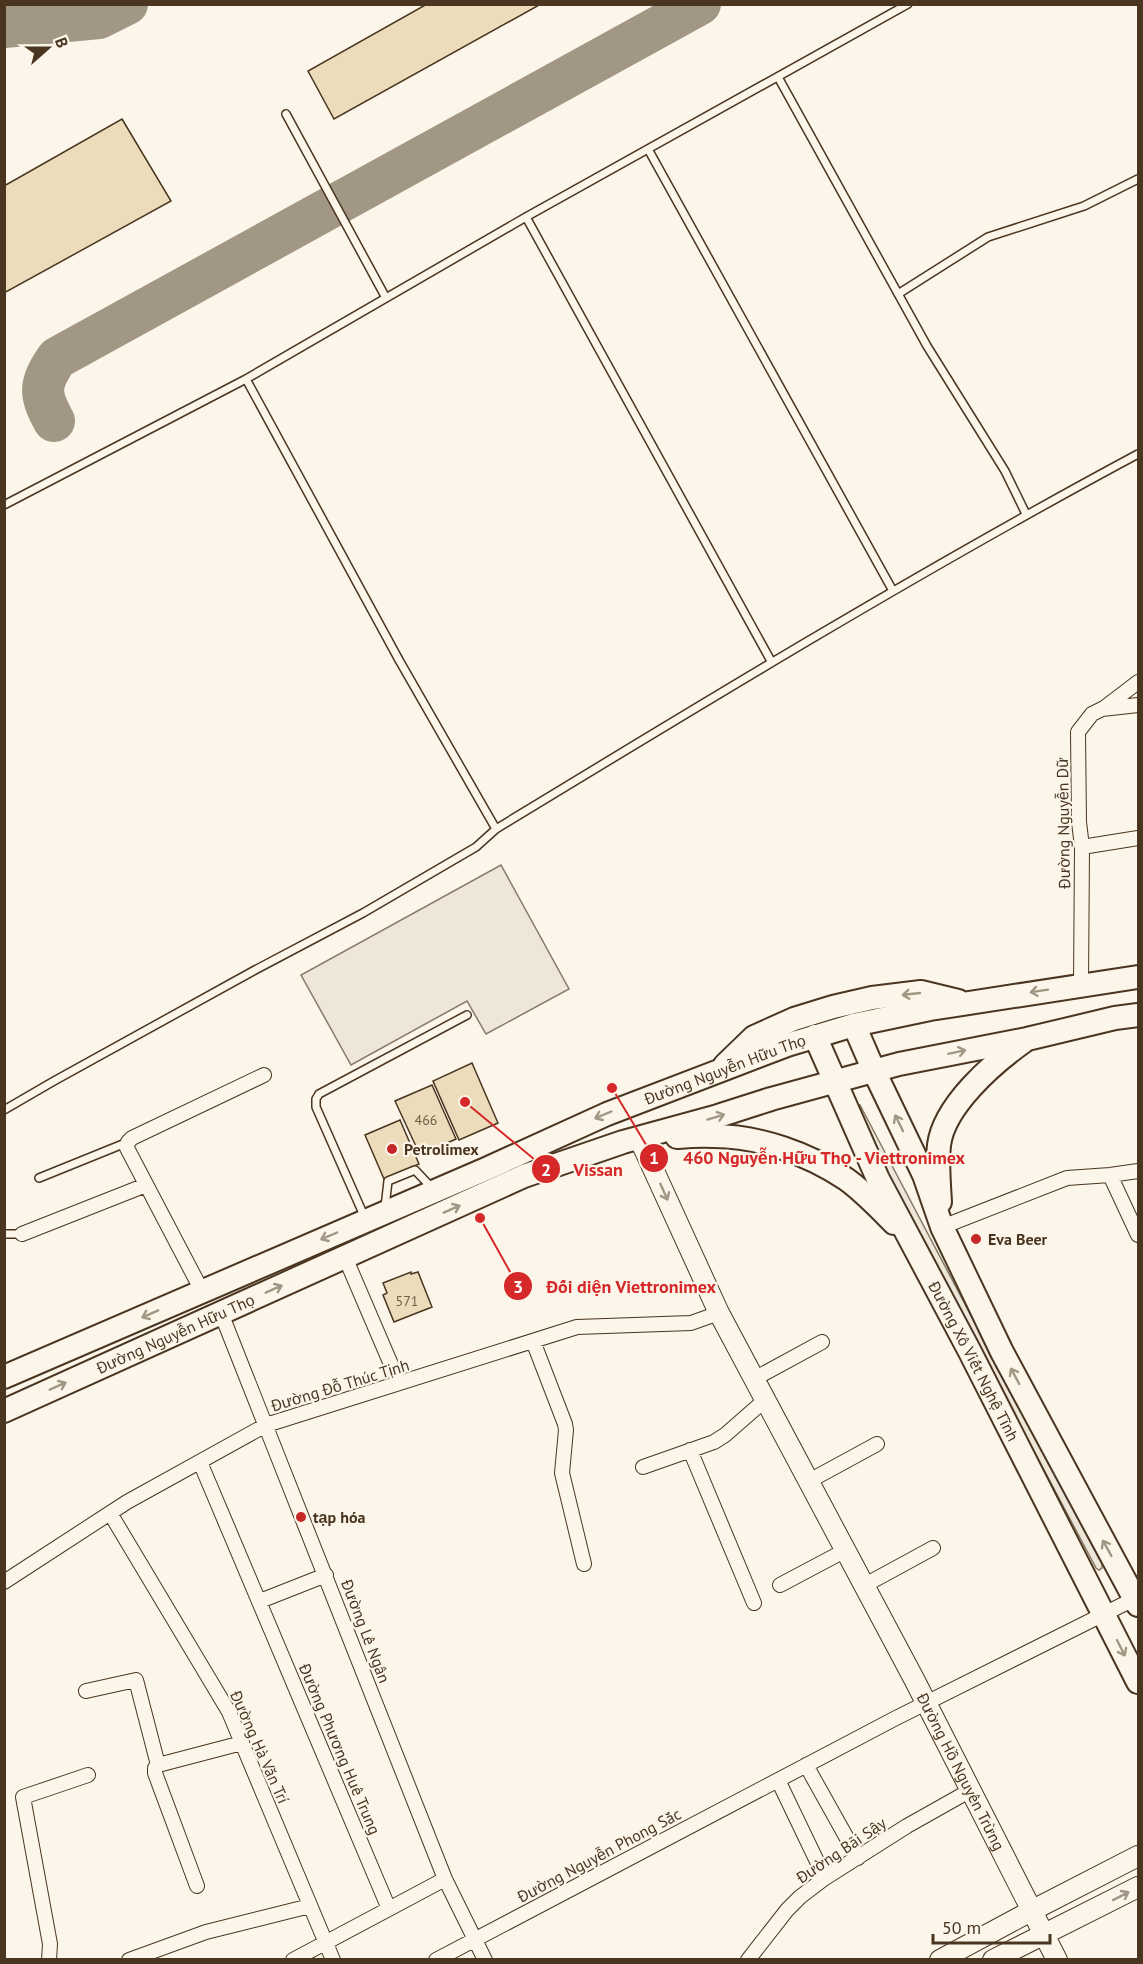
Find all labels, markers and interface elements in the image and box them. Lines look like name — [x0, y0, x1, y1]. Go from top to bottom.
north arrow — [18, 18, 78, 78]
text: B — [51, 35, 73, 51]
street label: Đường Nguyễn Dữ — [1052, 757, 1074, 890]
one-way arrow — [1030, 986, 1049, 997]
one-way arrow — [901, 988, 921, 999]
street label: Đường Nguyễn Hữu Thọ — [640, 1030, 808, 1109]
one-way arrow — [946, 1046, 966, 1057]
one-way arrow — [595, 1110, 613, 1121]
house number: 466 — [415, 1111, 437, 1129]
one-way arrow — [706, 1111, 725, 1122]
one-way arrow — [892, 1114, 904, 1132]
place label: Petrolimex — [404, 1139, 479, 1159]
callout: 460 Nguyễn Hữu Thọ - Viettronimex — [639, 1140, 978, 1176]
marker: Petrolimex — [385, 1142, 399, 1156]
text: 1 — [649, 1146, 659, 1169]
text: 460 Nguyễn Hữu Thọ - Viettronimex — [683, 1146, 966, 1169]
callout: Vissan — [531, 1151, 635, 1187]
text: 2 — [541, 1158, 551, 1181]
text: Vissan — [572, 1158, 623, 1181]
one-way arrow — [658, 1182, 670, 1200]
one-way arrow — [442, 1203, 460, 1214]
place label: Eva Beer — [988, 1229, 1048, 1249]
one-way arrow — [320, 1231, 338, 1242]
marker: Eva Beer — [969, 1232, 983, 1246]
callout: Đối diện Viettronimex — [503, 1268, 728, 1304]
text: 3 — [513, 1275, 523, 1298]
text: Đối diện Viettronimex — [545, 1275, 717, 1298]
street label: Đường Xô Viết Nghệ Tĩnh — [924, 1277, 1024, 1444]
one-way arrow — [264, 1283, 282, 1294]
street label: Đường Nguyễn Hữu Thọ — [92, 1289, 258, 1378]
house number: 571 — [396, 1292, 418, 1310]
one-way arrow — [141, 1309, 159, 1320]
street label: Đường Đỗ Thúc Tịnh — [268, 1354, 411, 1416]
one-way arrow — [1009, 1368, 1021, 1385]
one-way arrow — [48, 1380, 66, 1392]
place label: tạp hóa — [313, 1507, 365, 1527]
marker: tạp hóa — [294, 1510, 308, 1524]
one-way arrow — [1101, 1540, 1113, 1557]
street label: Đường Lê Ngân — [337, 1576, 395, 1686]
one-way arrow — [1116, 1639, 1128, 1657]
street label: Đường Phương Huê Trung — [295, 1660, 385, 1837]
street label: Đường Hà Văn Trí — [226, 1686, 294, 1807]
street label: Đường Hồ Nguyên Trừng — [912, 1689, 1009, 1854]
street label: Đường Nguyễn Phong Sắc — [513, 1803, 684, 1907]
street label: Đường Bãi Sậy — [791, 1812, 890, 1888]
one-way arrow — [1112, 1890, 1129, 1902]
scale bar — [933, 1907, 1050, 1945]
text: 50 m — [942, 1916, 981, 1939]

